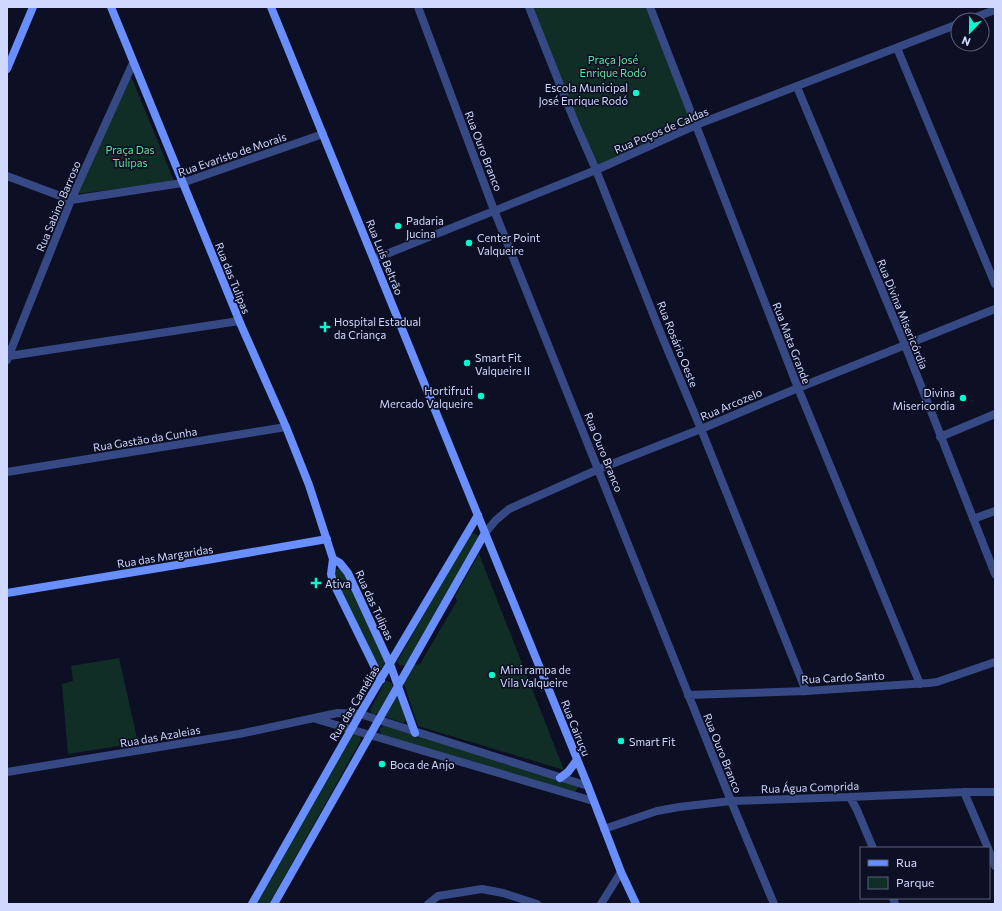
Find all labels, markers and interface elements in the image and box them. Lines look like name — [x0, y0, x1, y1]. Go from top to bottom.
north arrow — [950, 12, 990, 52]
text: N — [960, 34, 972, 49]
park label: Praça José Enrique Rodó — [579, 53, 647, 79]
place label: Escola Municipal José Enrique Rodó — [538, 81, 628, 108]
marker: Escola Municipal José Enrique Rodó — [631, 88, 641, 98]
street label: Rua Poços de Caldas — [612, 104, 710, 156]
street label: Rua Ouro Branco — [463, 109, 505, 193]
street label: Rua Evaristo de Morais — [176, 129, 288, 179]
park label: Praça Das Tulipas — [105, 143, 155, 169]
street label: Rua Sabino Barroso — [33, 158, 83, 253]
place label: Padaria Jucina — [406, 214, 444, 241]
street label: Rua Luís Beltrão — [364, 217, 406, 297]
marker: Padaria Jucina — [393, 221, 403, 231]
place label: Center Point Valqueire — [477, 231, 541, 257]
marker: Center Point Valqueire — [464, 238, 474, 248]
street label: Rua das Tulipas — [213, 240, 253, 316]
street label: Rua Divina Misericórdia — [875, 257, 931, 371]
street label: Rua Rosário Oeste — [655, 299, 701, 389]
street label: Rua Mata Grande — [770, 300, 814, 386]
place label: Hospital Estadual da Criança — [334, 315, 421, 341]
marker: Hospital Estadual da Criança — [319, 321, 331, 333]
place label: Smart Fit Valqueire II — [475, 351, 530, 377]
marker: Smart Fit Valqueire II — [462, 358, 472, 368]
place label: Hortifruti Mercado Valqueire — [380, 384, 473, 410]
street label: Rua Arcozelo — [698, 385, 764, 423]
place label: Divina Misericordia — [892, 386, 955, 412]
marker: Hortifruti Mercado Valqueire — [476, 391, 486, 401]
marker: Divina Misericordia — [958, 393, 968, 403]
street label: Rua Ouro Branco — [582, 410, 626, 494]
street label: Rua Gastão da Cunha — [92, 424, 198, 454]
street label: Rua das Margaridas — [116, 542, 214, 570]
street label: Rua das Tulipas — [353, 568, 397, 642]
marker: Ativa — [310, 577, 322, 589]
place label: Ativa — [325, 577, 351, 590]
street label: Rua das Camélias — [326, 663, 382, 743]
place label: Mini rampa de Vila Valqueire — [500, 663, 571, 689]
street label: Rua Cardo Santo — [801, 668, 885, 686]
marker: Mini rampa de Vila Valqueire — [487, 670, 497, 680]
street label: Rua Cairuçu — [559, 698, 593, 758]
street label: Rua Ouro Branco — [701, 711, 745, 795]
street label: Rua das Azaleias — [119, 723, 201, 749]
place label: Smart Fit — [629, 735, 676, 748]
marker: Smart Fit — [616, 736, 626, 746]
place label: Boca de Anjo — [390, 758, 455, 771]
marker: Boca de Anjo — [377, 759, 387, 769]
street label: Rua Água Comprida — [761, 778, 859, 795]
legend — [860, 847, 990, 899]
text: Rua — [896, 855, 917, 869]
text: Parque — [896, 875, 934, 889]

